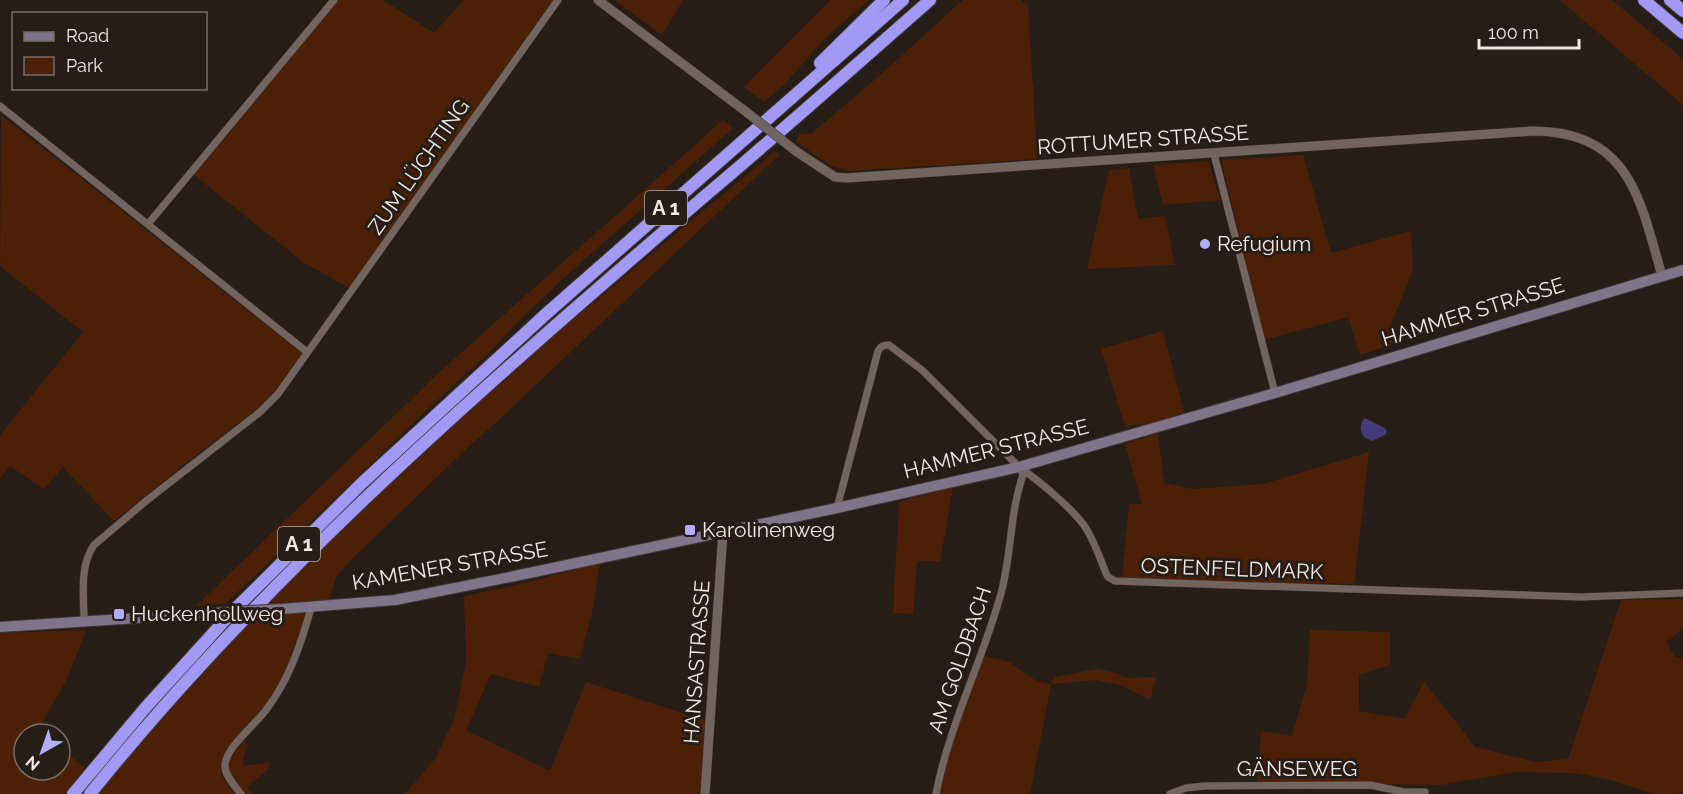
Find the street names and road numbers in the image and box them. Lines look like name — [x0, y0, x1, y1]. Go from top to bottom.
street label: ZUM LÜCHTING — [363, 94, 475, 239]
street label: ROTTUMER STRASSE — [1036, 120, 1250, 159]
road number: A 1 — [645, 191, 687, 225]
street label: HAMMER STRASSE — [1378, 272, 1567, 351]
street label: HAMMER STRASSE — [901, 413, 1091, 484]
road number: A 1 — [278, 527, 320, 561]
street label: KAMENER STRASSE — [350, 536, 550, 595]
street label: OSTENFELDMARK — [1140, 553, 1324, 584]
street label: HANSASTRASSE — [678, 579, 715, 745]
street label: AM GOLDBACH — [923, 583, 996, 736]
street label: GÄNSEWEG — [1237, 756, 1357, 781]

